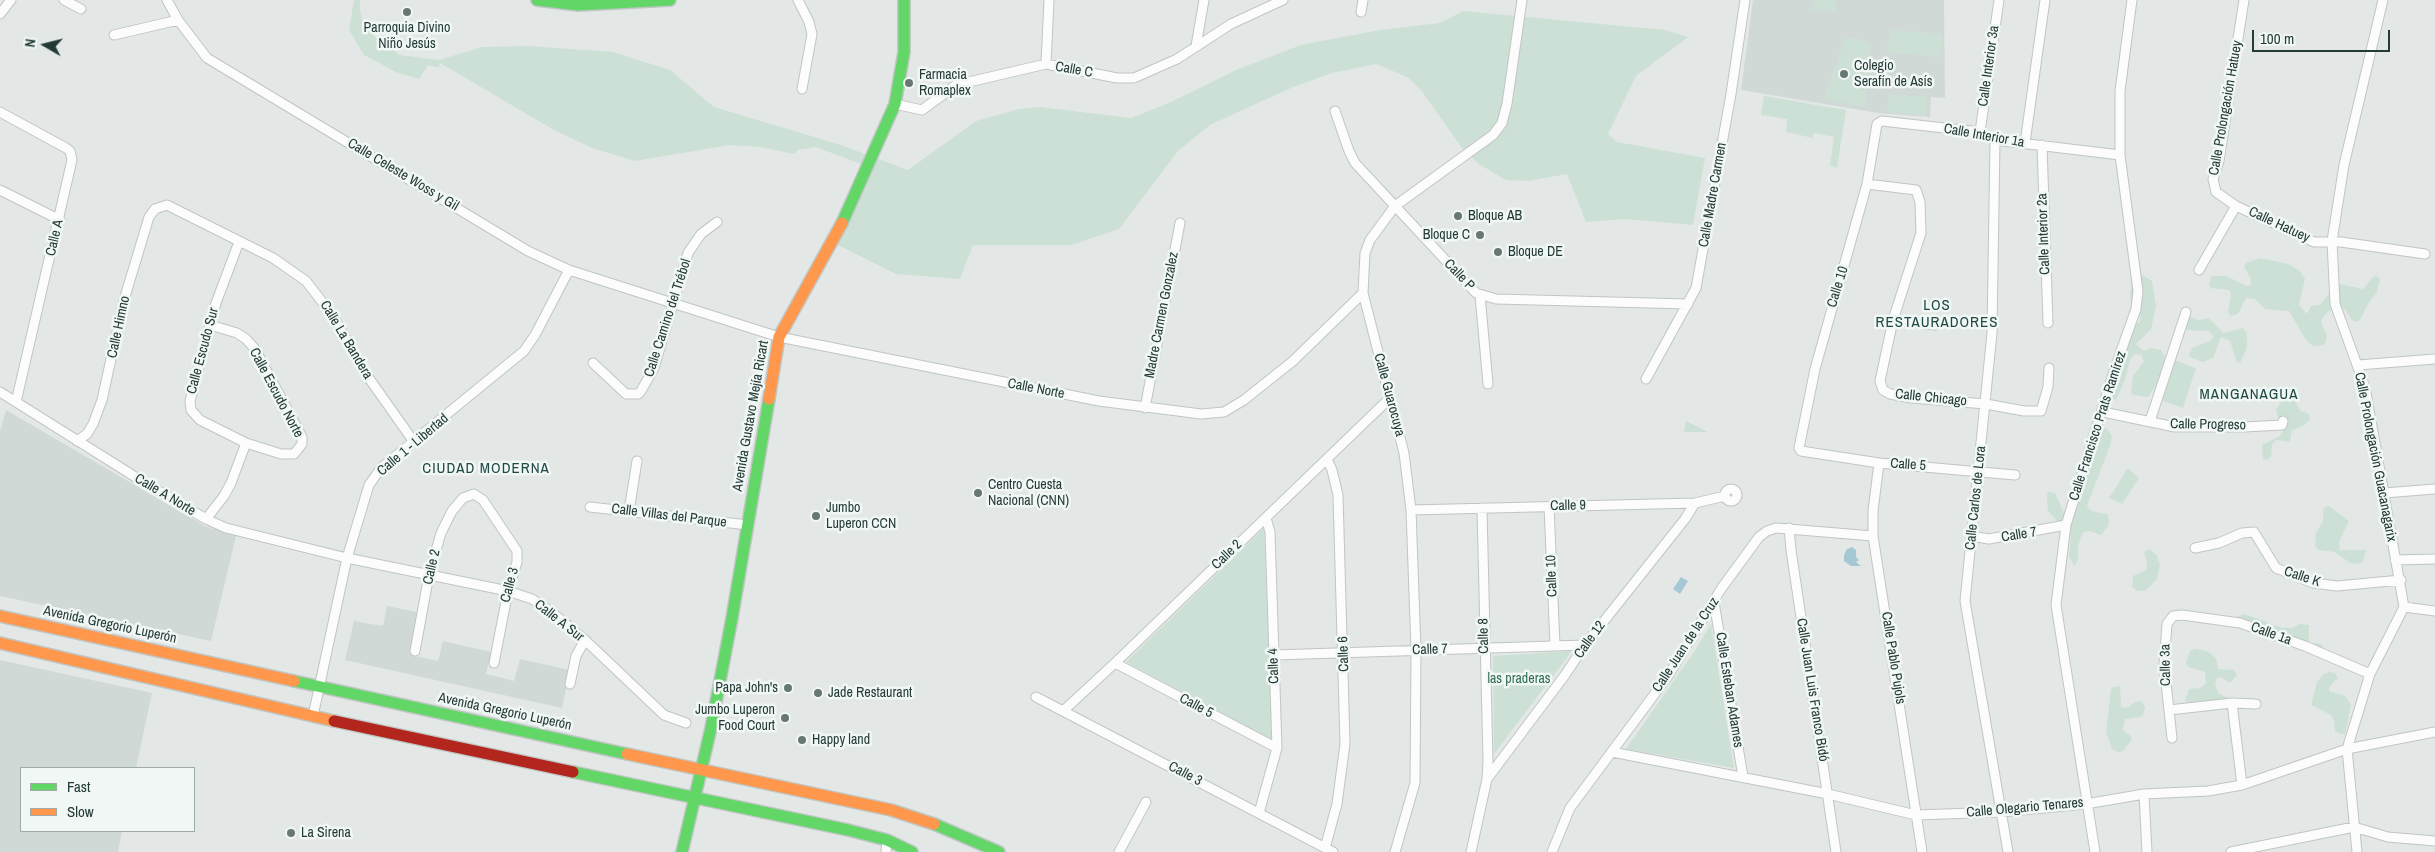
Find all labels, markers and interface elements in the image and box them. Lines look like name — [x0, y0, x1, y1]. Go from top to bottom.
marker: Parroquia Divino Niño Jesús — [401, 6, 413, 18]
north arrow — [20, 20, 70, 70]
place label: Parroquia Divino Niño Jesús — [364, 20, 450, 52]
scale bar — [2255, 20, 2392, 52]
street label: Calle Interior 3a — [1975, 24, 2003, 108]
text: 100 m — [2260, 28, 2294, 49]
text: N — [21, 38, 40, 48]
street label: Calle Prolongación Hatuey — [2206, 39, 2246, 177]
street label: Calle C — [1054, 58, 1094, 82]
place label: Colegio Serafín de Asís — [1854, 58, 1932, 90]
place label: Farmacia Romaplex — [919, 67, 971, 100]
marker: Colegio Serafín de Asís — [1838, 68, 1850, 80]
marker: Farmacia Romaplex — [903, 77, 915, 89]
street label: Calle Interior 1a — [1942, 121, 2026, 151]
street label: Calle Celeste Woss y Gil — [344, 135, 462, 215]
street label: Calle Madre Carmen — [1696, 141, 1730, 249]
street label: Calle Interior 2a — [2034, 193, 2054, 275]
street label: Calle Hatuey — [2246, 204, 2312, 246]
place label: Bloque AB — [1468, 208, 1522, 224]
marker: Bloque AB — [1452, 210, 1464, 222]
street label: Calle A — [43, 218, 67, 258]
place label: Bloque C — [1423, 227, 1470, 243]
marker: Bloque C — [1474, 229, 1486, 241]
place label: Bloque DE — [1508, 244, 1563, 260]
marker: Bloque DE — [1492, 246, 1504, 258]
street label: Madre Carmen Gonzalez — [1142, 250, 1182, 380]
street label: Calle P — [1440, 256, 1478, 294]
street label: Calle Camino del Trébol — [641, 257, 695, 379]
street label: Calle 10 — [1824, 264, 1852, 310]
street label: Calle Himno — [104, 294, 134, 360]
district label: LOS RESTAURADORES — [1874, 297, 2000, 332]
street label: Calle La Bandera — [316, 298, 376, 382]
street label: Calle Escudo Sur — [183, 306, 223, 396]
street label: Avenida Gustavo Mejía Ricart — [729, 339, 773, 493]
street label: Calle Escudo Norte — [245, 345, 307, 441]
street label: Calle Francisco Prats Ramírez — [2066, 349, 2130, 503]
street label: Calle Guarocuya — [1370, 352, 1408, 438]
street label: Calle Prolongación Guacanagarix — [2350, 371, 2400, 543]
street label: Calle Norte — [1006, 375, 1066, 403]
street label: Calle Chicago — [1894, 386, 1968, 410]
district label: MANGANAGUA — [2198, 386, 2300, 404]
street label: Calle 1 - Libertad — [374, 410, 452, 480]
street label: Calle Progreso — [2170, 416, 2246, 434]
street label: Calle Carlos de Lora — [1962, 445, 1990, 551]
street label: Calle 5 — [1890, 455, 1926, 475]
district label: CIUDAD MODERNA — [421, 460, 551, 478]
street label: Calle A Norte — [131, 470, 199, 520]
place label: Centro Cuesta Nacional (CNN) — [988, 477, 1069, 510]
marker: Centro Cuesta Nacional (CNN) — [972, 487, 984, 499]
street label: Calle 9 — [1550, 497, 1586, 515]
place label: Jumbo Luperon CCN — [826, 500, 896, 532]
street label: Calle Villas del Parque — [610, 501, 728, 531]
marker: Jumbo Luperon CCN — [810, 510, 822, 522]
street label: Calle 7 — [2000, 524, 2038, 546]
street label: Calle 2 — [1208, 537, 1246, 573]
street label: Calle 2 — [420, 548, 444, 586]
street label: Calle 10 — [1543, 555, 1561, 597]
street label: Calle K — [2282, 563, 2322, 591]
street label: Calle 3 — [497, 566, 523, 604]
street label: Calle Juan de la Cruz — [1649, 594, 1723, 696]
street label: Calle A Sur — [531, 597, 587, 645]
street label: Avenida Gregorio Luperón — [42, 603, 178, 647]
street label: Calle Pablo Pujols — [1877, 611, 1909, 705]
street label: Calle Juan Luis Franco Bidó — [1792, 617, 1832, 763]
street label: Calle 8 — [1475, 618, 1493, 654]
street label: Calle 12 — [1571, 618, 1609, 662]
street label: Calle 1a — [2248, 619, 2294, 649]
street label: Calle Esteban Adames — [1712, 631, 1746, 749]
street label: Calle 6 — [1335, 636, 1353, 672]
street label: Calle 7 — [1412, 641, 1448, 659]
street label: Calle 3a — [2157, 644, 2175, 686]
street label: Calle 4 — [1265, 648, 1283, 684]
park label: las praderas — [1487, 671, 1551, 687]
place label: Papa John's — [715, 680, 778, 696]
marker: Papa John's — [782, 682, 794, 694]
place label: Jade Restaurant — [828, 685, 912, 701]
marker: Jade Restaurant — [812, 687, 824, 699]
street label: Avenida Gregorio Luperón — [437, 690, 573, 734]
street label: Calle 5 — [1176, 690, 1216, 722]
place label: Jumbo Luperon Food Court — [695, 702, 775, 734]
marker: Jumbo Luperon Food Court — [779, 712, 791, 724]
place label: Happy land — [812, 732, 870, 748]
marker: Happy land — [796, 734, 808, 746]
street label: Calle 3 — [1165, 758, 1205, 790]
legend — [20, 767, 195, 832]
text: Fast — [67, 776, 90, 797]
street label: Calle Olegario Tenares — [1966, 795, 2084, 821]
text: Slow — [67, 801, 94, 822]
place label: La Sirena — [301, 825, 351, 841]
marker: La Sirena — [285, 827, 297, 839]

